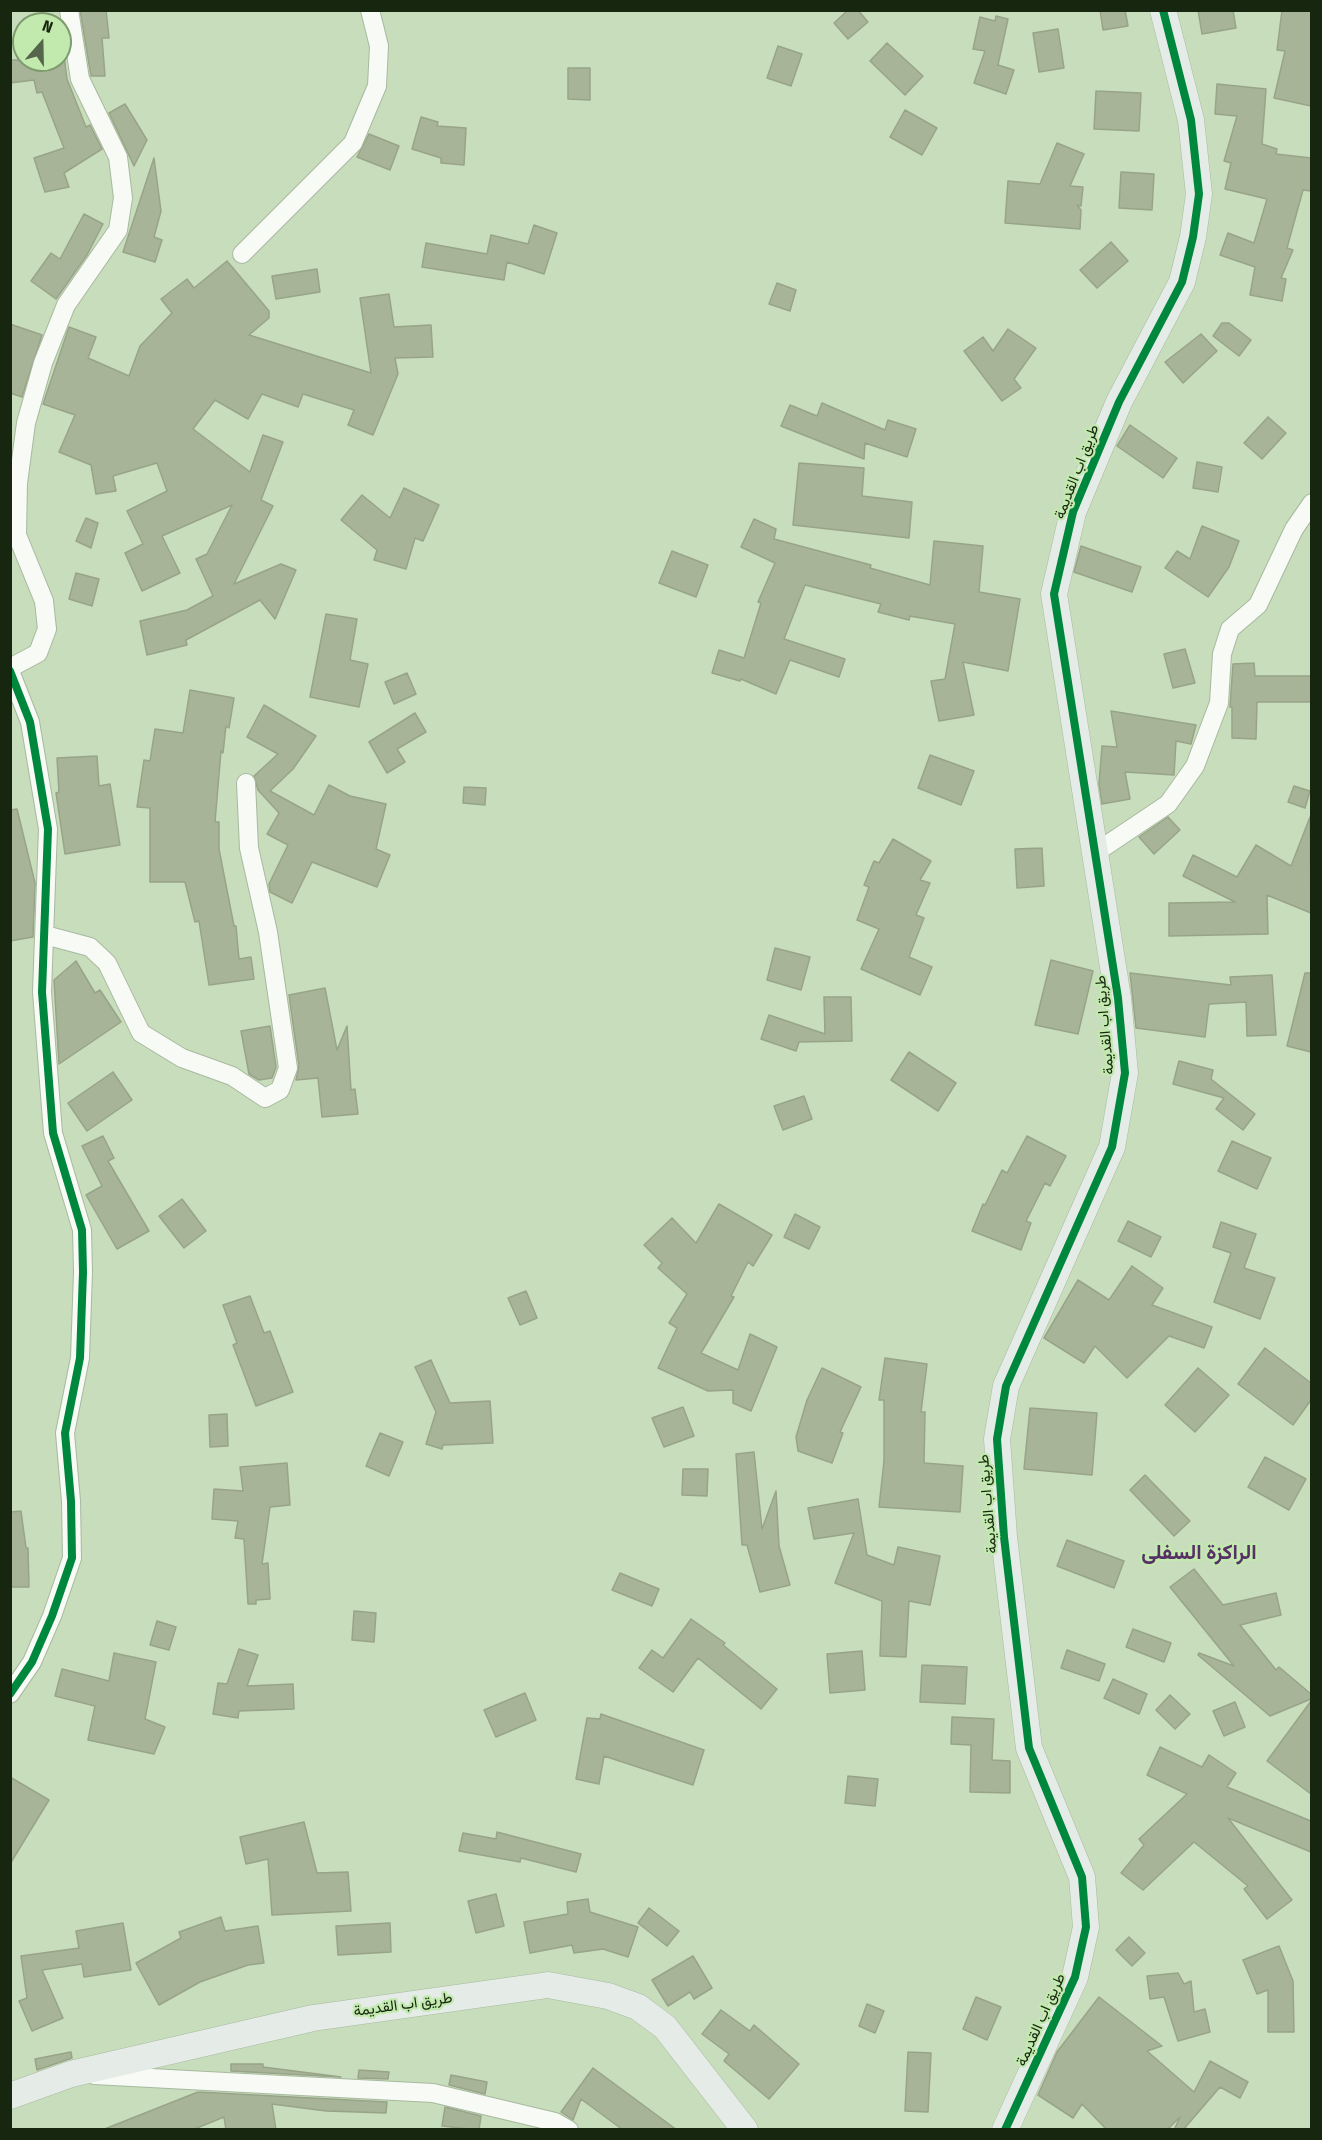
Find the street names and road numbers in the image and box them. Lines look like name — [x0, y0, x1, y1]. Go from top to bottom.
street label: طريق اب القديمة — [1051, 422, 1103, 522]
street label: طريق اب القديمة — [1092, 975, 1118, 1075]
street label: طريق اب القديمة — [975, 1454, 1001, 1554]
street label: طريق اب القديمة — [1012, 1971, 1070, 2069]
street label: طريق اب القديمة — [352, 1989, 454, 2021]

